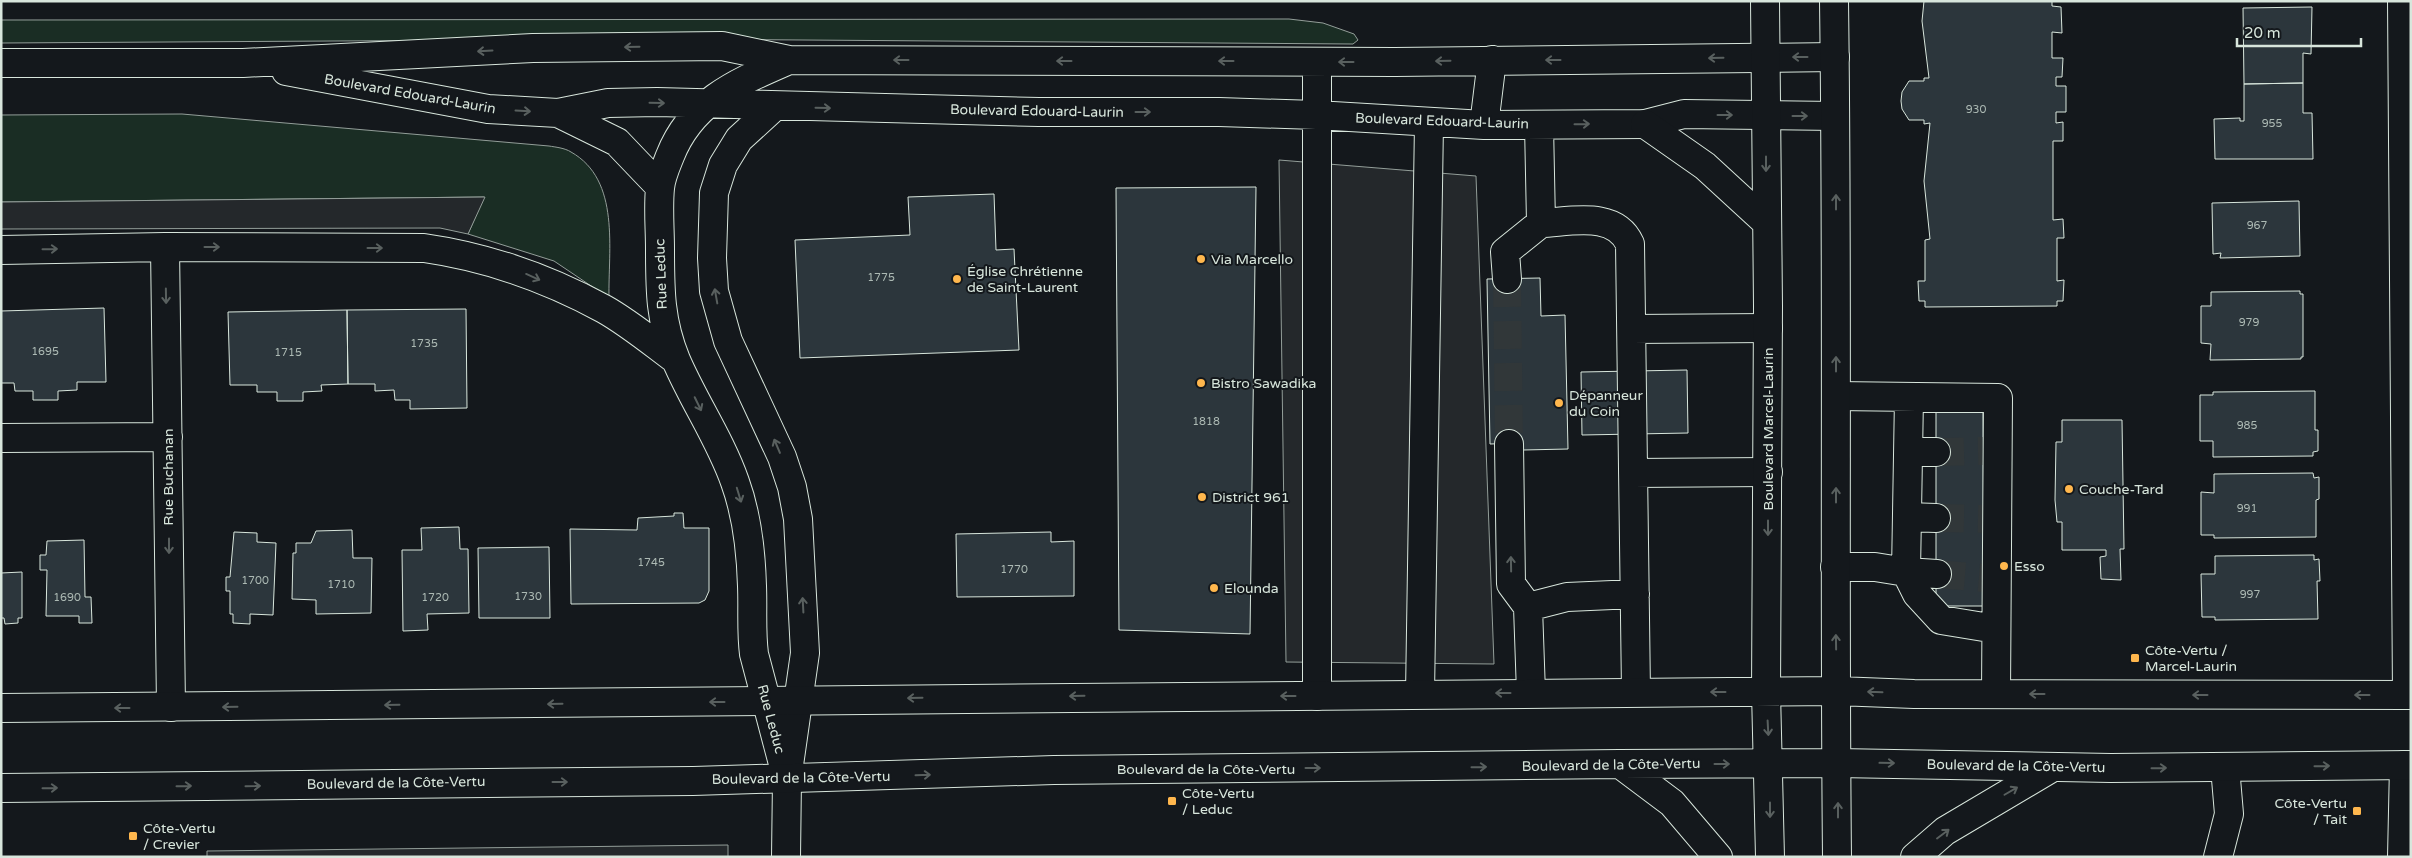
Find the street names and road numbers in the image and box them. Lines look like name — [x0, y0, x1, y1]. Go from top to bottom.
street label: Boulevard Edouard-Laurin — [323, 71, 497, 117]
street label: Boulevard Edouard-Laurin — [950, 101, 1124, 121]
street label: Boulevard Edouard-Laurin — [1355, 109, 1529, 133]
street label: Rue Leduc — [651, 238, 671, 310]
street label: Boulevard Marcel-Laurin — [1760, 348, 1777, 510]
street label: Rue Buchanan — [160, 429, 177, 525]
street label: Rue Leduc — [754, 683, 788, 755]
street label: Boulevard de la Côte-Vertu — [1521, 755, 1701, 775]
street label: Boulevard de la Côte-Vertu — [1926, 756, 2106, 776]
street label: Boulevard de la Côte-Vertu — [1117, 761, 1295, 778]
street label: Boulevard de la Côte-Vertu — [711, 768, 891, 788]
street label: Boulevard de la Côte-Vertu — [306, 773, 486, 793]

